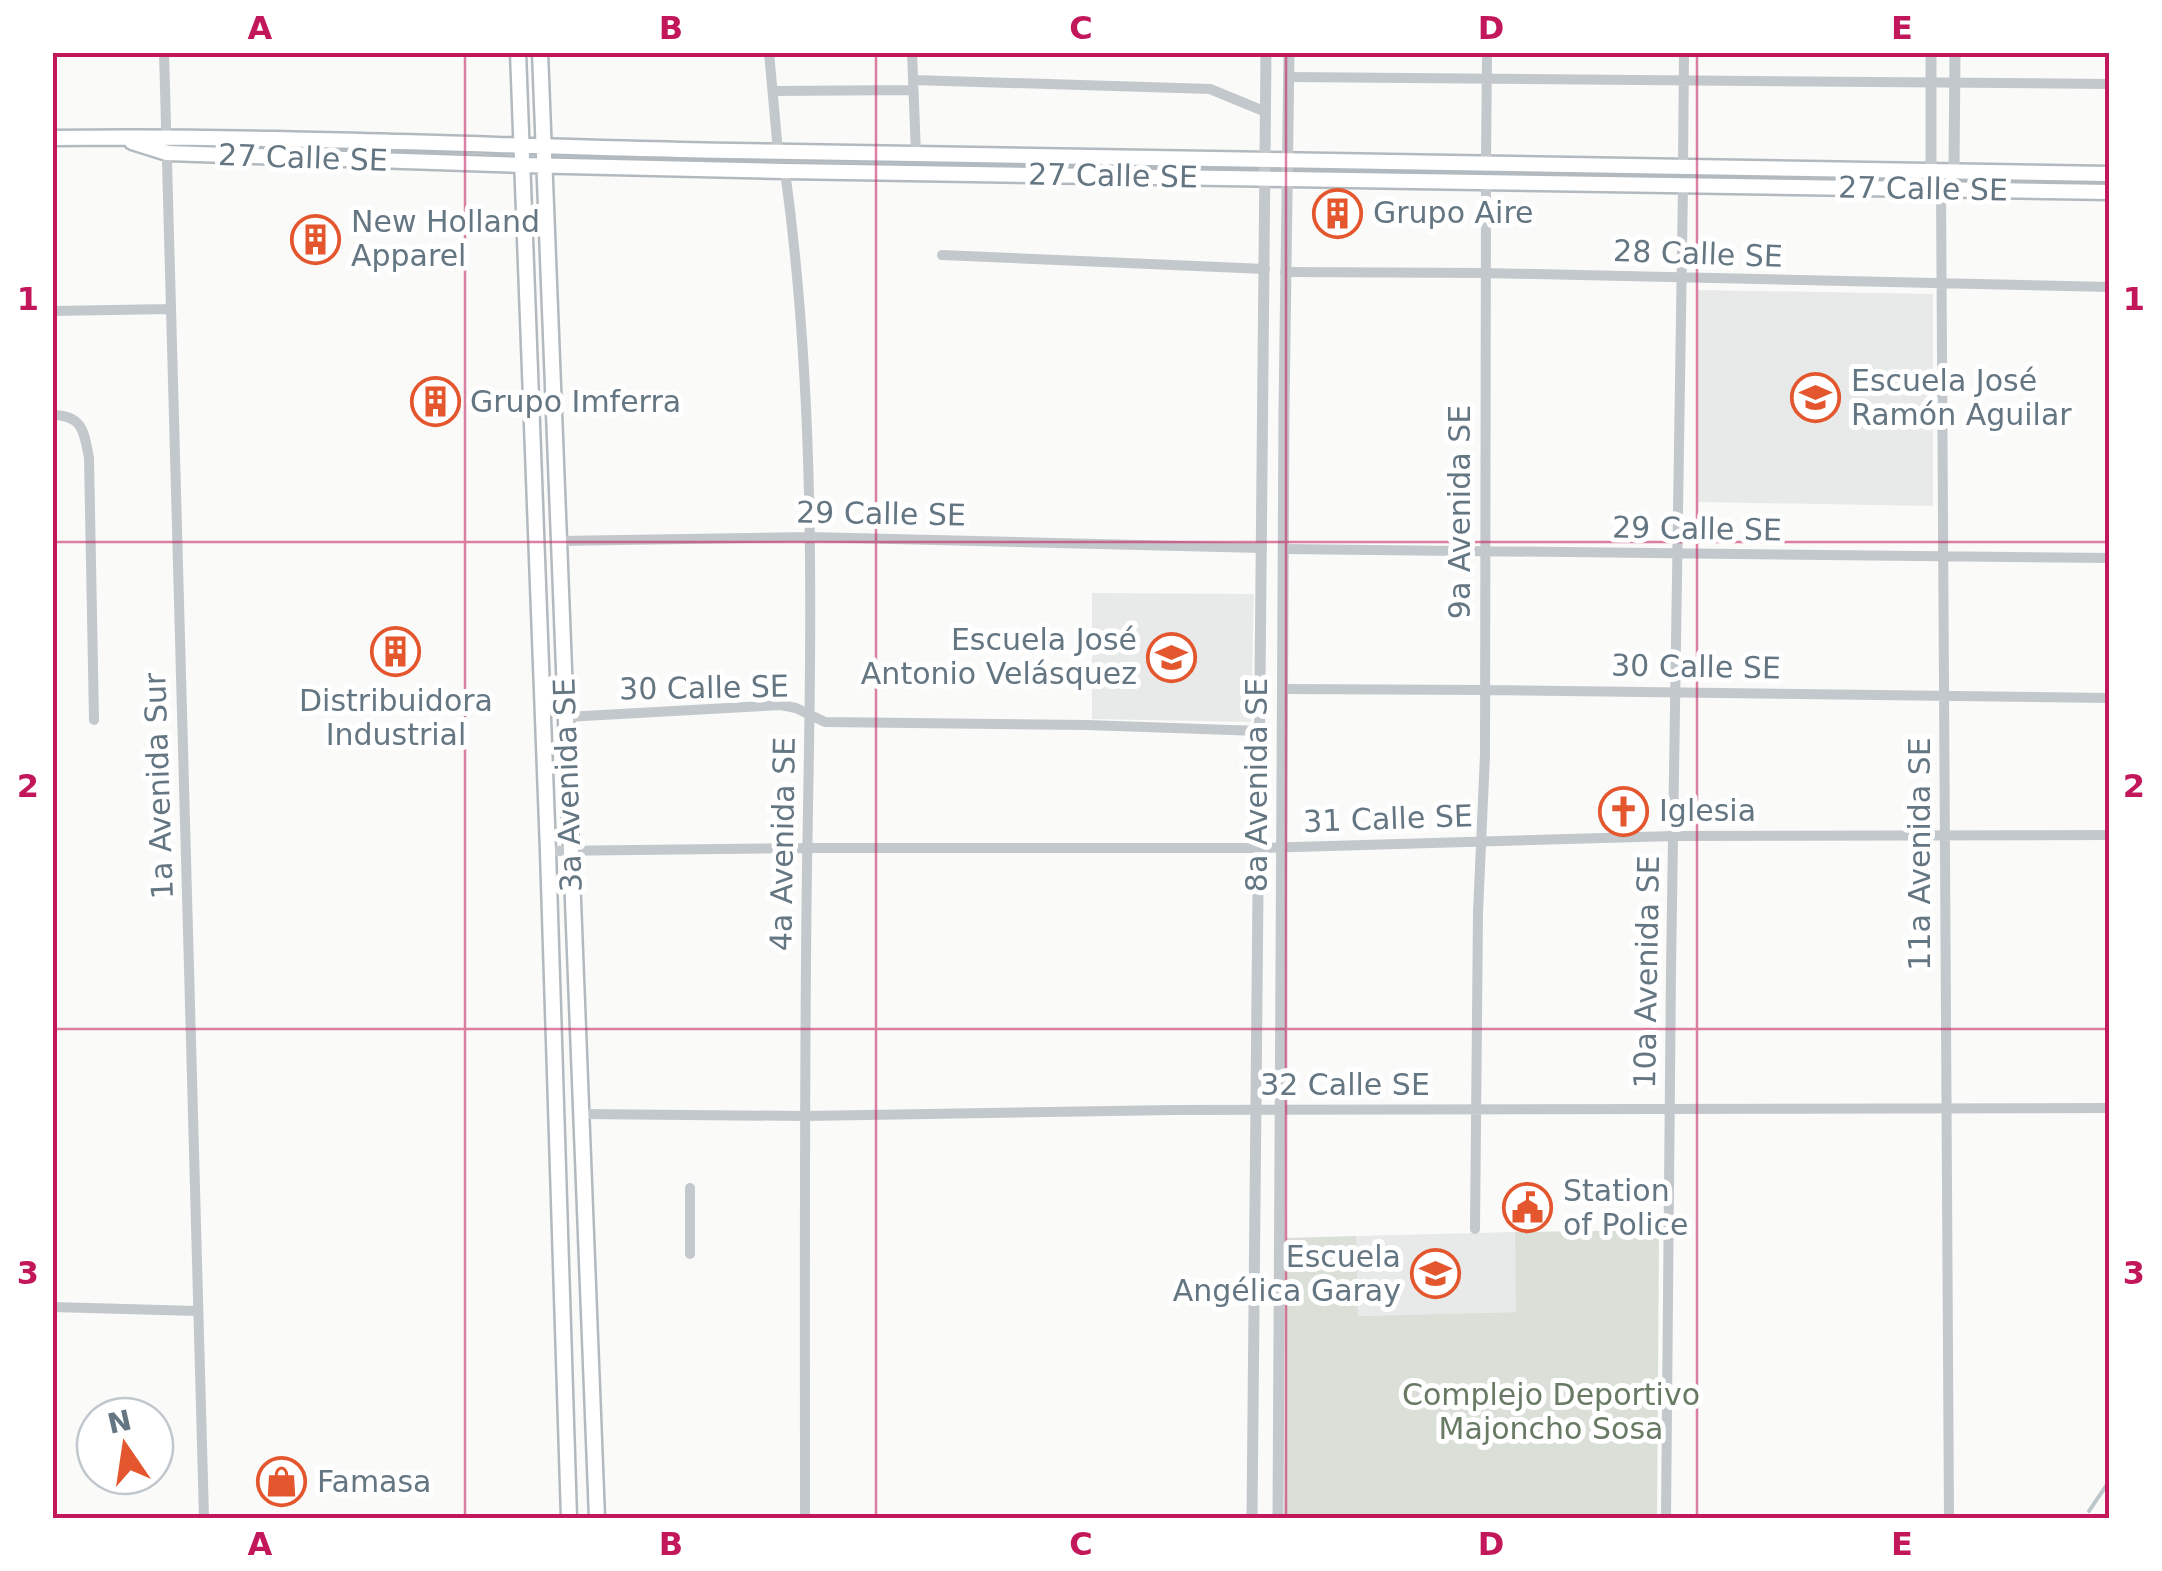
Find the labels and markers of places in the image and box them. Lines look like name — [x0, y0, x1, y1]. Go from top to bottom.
building icon: Grupo Aire — [1312, 187, 1364, 239]
place label: Grupo Aire — [1373, 195, 1534, 230]
place label: New Holland Apparel — [351, 204, 540, 273]
building icon: New Holland Apparel — [290, 213, 342, 265]
place label: Escuela José Ramón Aguilar — [1851, 363, 2072, 432]
school or university icon: Escuela José Ramón Aguilar — [1790, 372, 1842, 424]
building icon: Grupo Imferra — [409, 376, 461, 428]
place label: Grupo Imferra — [470, 384, 681, 419]
place label: Escuela José Antonio Velásquez — [861, 622, 1137, 691]
building icon: Distribuidora Industrial — [370, 626, 422, 678]
school or university icon: Escuela José Antonio Velásquez — [1146, 631, 1198, 683]
place label: Distribuidora Industrial — [299, 683, 493, 752]
church icon: Iglesia — [1598, 785, 1650, 837]
place label: Iglesia — [1659, 793, 1756, 828]
place label: Station of Police — [1563, 1173, 1688, 1242]
public building icon: Station of Police — [1502, 1182, 1554, 1234]
place label: Escuela Angélica Garay — [1173, 1239, 1401, 1308]
school or university icon: Escuela Angélica Garay — [1410, 1248, 1462, 1300]
shop icon: Famasa — [256, 1456, 308, 1508]
place label: Famasa — [317, 1464, 432, 1499]

